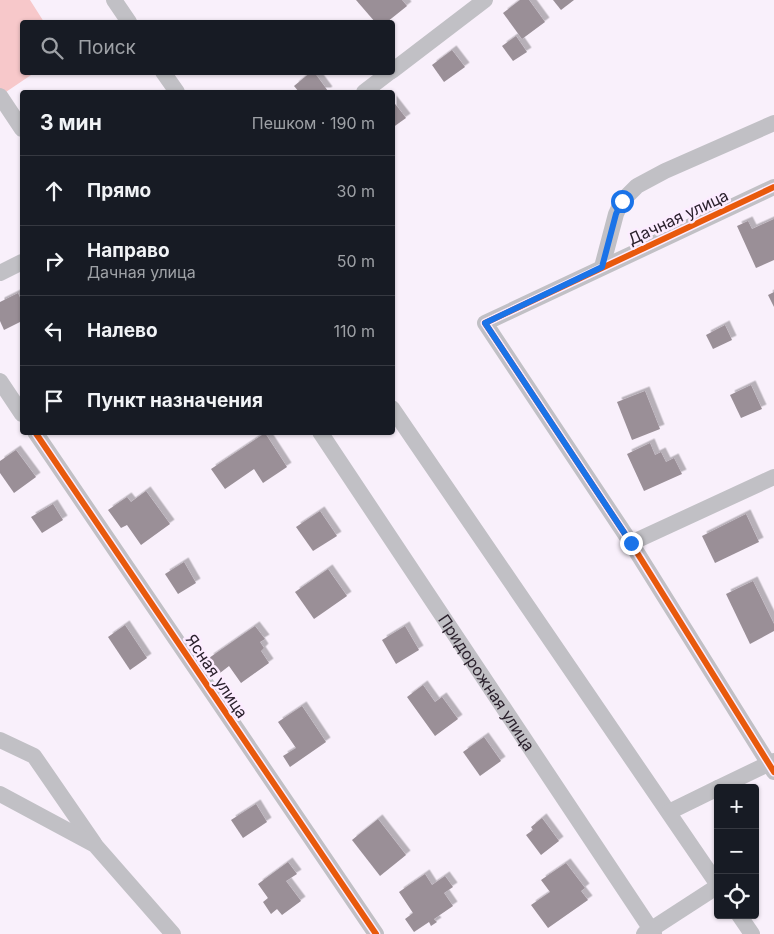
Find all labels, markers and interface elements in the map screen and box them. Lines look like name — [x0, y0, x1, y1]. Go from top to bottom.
search box — [20, 20, 395, 75]
icon: search — [38, 34, 66, 62]
text: Поиск — [78, 36, 136, 59]
text: 3 мин — [40, 110, 102, 135]
text: Пешком · 190 m — [252, 113, 375, 133]
icon: ahead — [40, 177, 68, 205]
text: Прямо — [87, 179, 151, 202]
text: 30 m — [337, 181, 375, 201]
street label: Дачная улица — [625, 185, 731, 249]
route start — [611, 190, 634, 213]
text: Направо — [87, 239, 170, 262]
icon: right — [40, 247, 68, 275]
text: 50 m — [337, 251, 375, 271]
text: Дачная улица — [87, 262, 196, 282]
icon: left — [40, 317, 68, 345]
text: Налево — [87, 319, 158, 342]
text: 110 m — [333, 321, 375, 341]
icon: arrive — [40, 387, 68, 415]
text: Пункт назначения — [87, 389, 263, 412]
route end — [620, 532, 643, 555]
street label: Придорожная улица — [434, 610, 539, 755]
street label: Ясная улица — [182, 630, 252, 722]
map controls — [714, 784, 759, 919]
button: + — [714, 784, 759, 829]
button: − — [714, 829, 759, 874]
button: locate — [714, 874, 759, 919]

